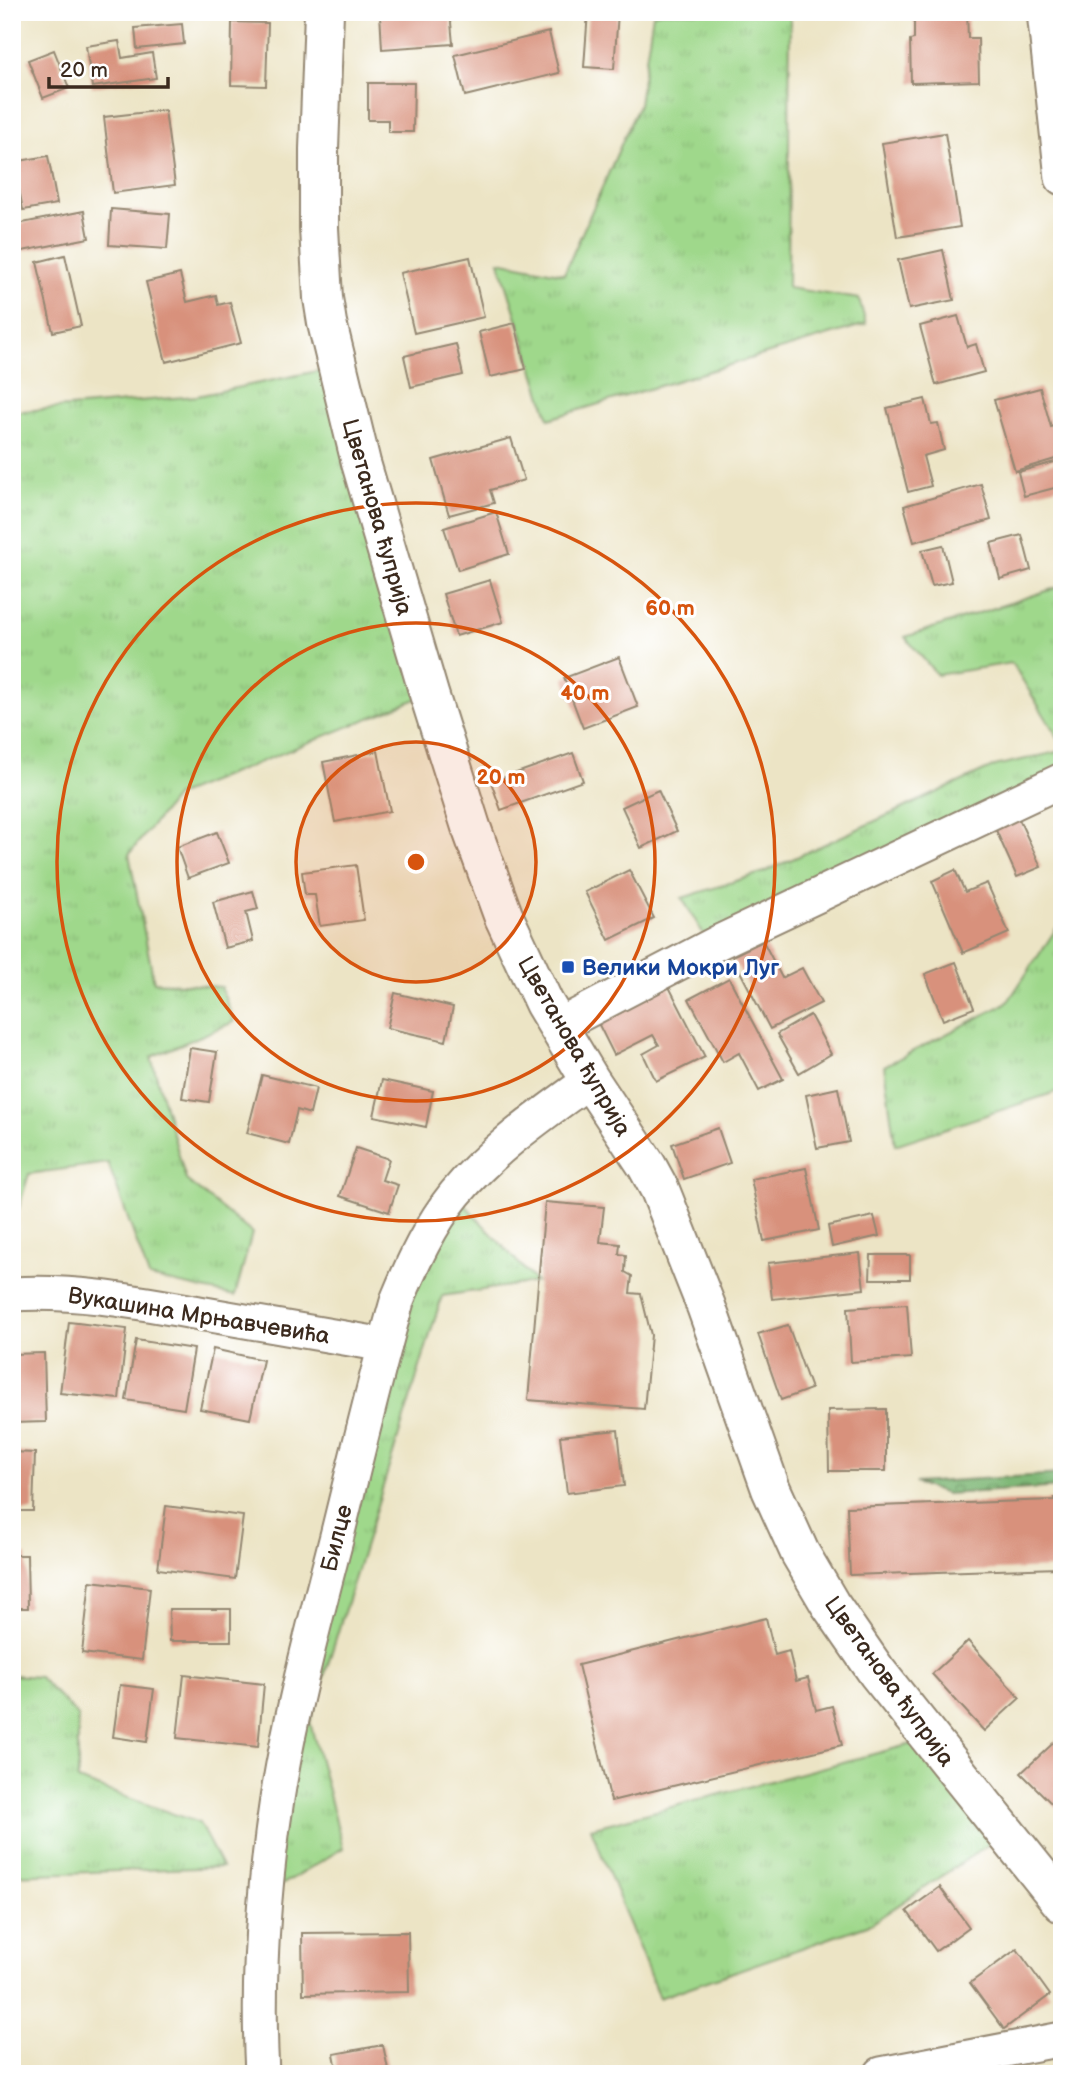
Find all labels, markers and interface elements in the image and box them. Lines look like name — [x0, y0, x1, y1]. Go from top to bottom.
scale bar — [49, 46, 168, 90]
text: 20 m — [60, 58, 108, 83]
street label: Цветанова ћуприја — [336, 416, 419, 619]
text: 60 m — [645, 596, 695, 621]
text: 40 m — [560, 681, 610, 706]
text: 20 m — [477, 765, 525, 790]
centre of rings — [404, 850, 428, 874]
street label: Цветанова ћуприја — [511, 952, 637, 1142]
place label: Велики Мокри Луг — [582, 954, 779, 982]
marker: Велики Мокри Луг — [560, 959, 576, 975]
street label: Вукашина Мрњавчевића — [66, 1281, 332, 1351]
street label: Билце — [315, 1502, 359, 1575]
street label: Цветанова ћуприја — [818, 1591, 960, 1772]

